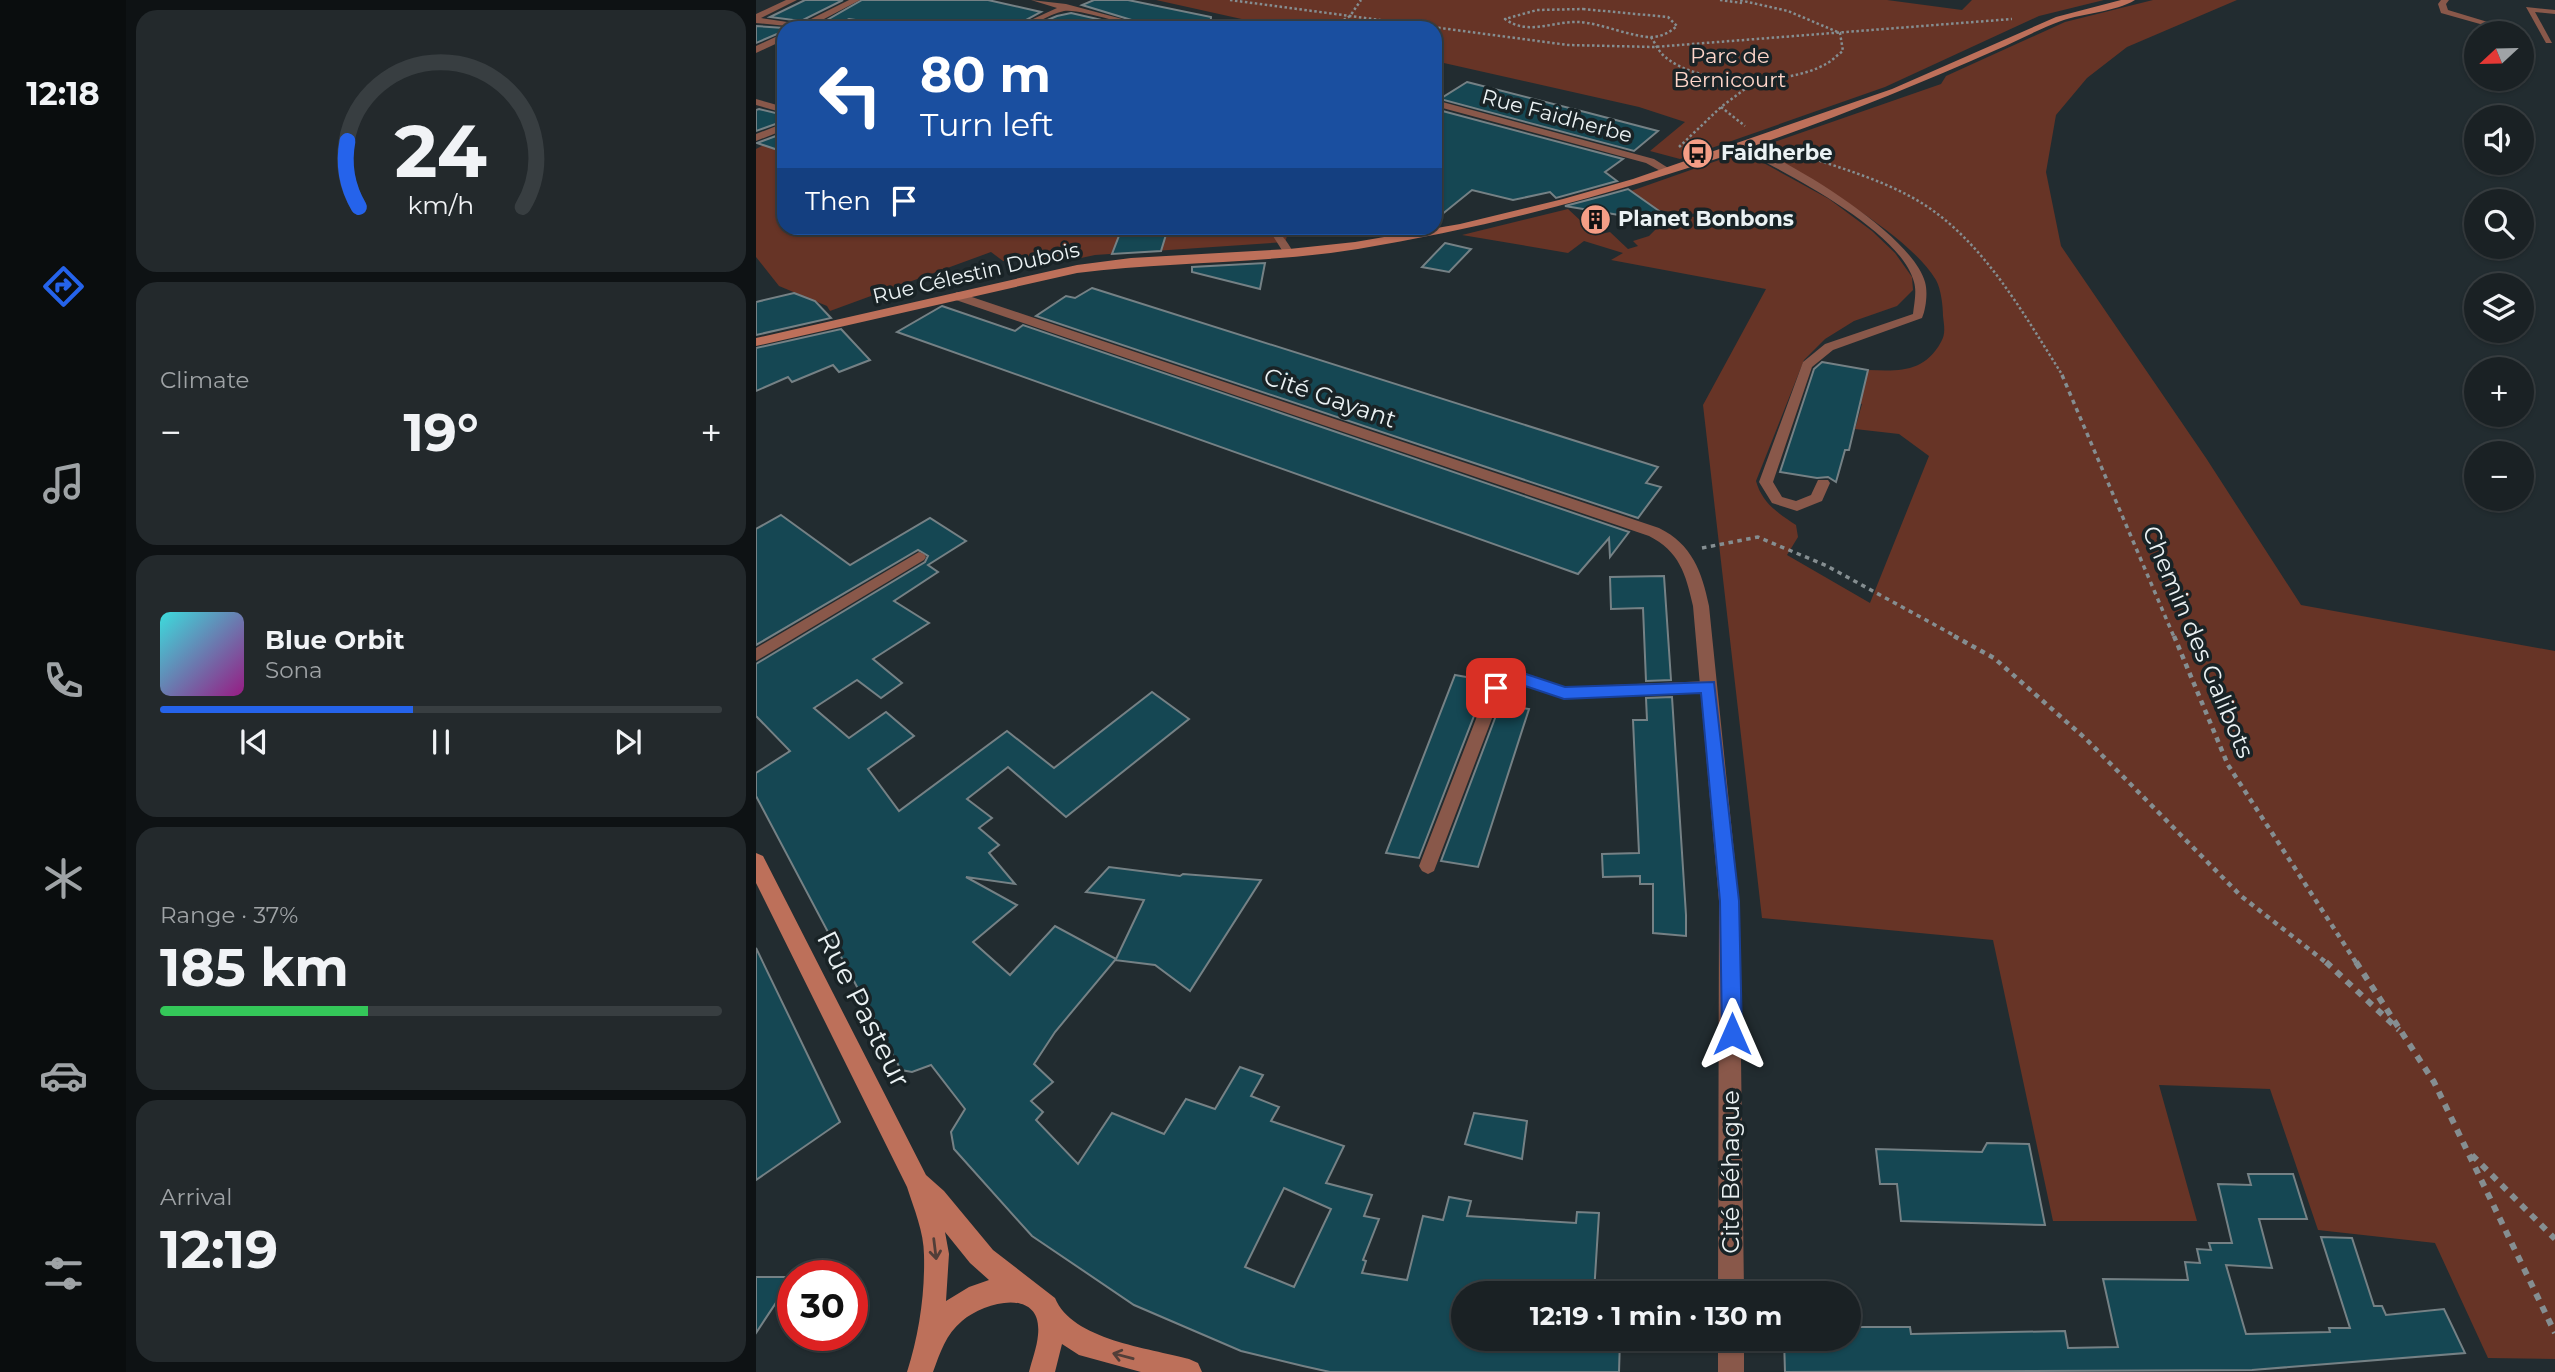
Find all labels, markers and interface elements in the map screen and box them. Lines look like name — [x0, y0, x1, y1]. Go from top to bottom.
north arrow — [2464, 21, 2534, 91]
map controls — [2464, 21, 2534, 511]
park label: Parc de Bernicourt — [1674, 43, 1786, 92]
text: 80 m — [920, 45, 1051, 104]
icon: left — [805, 49, 896, 140]
text: 12:18 — [26, 74, 100, 113]
street label: Rue Faidherbe — [1479, 83, 1635, 148]
text: Turn left — [920, 105, 1054, 144]
button: sound — [2464, 105, 2534, 175]
text: 24 — [395, 108, 487, 196]
bus stop icon: Faidherbe — [1681, 136, 1715, 170]
place label: Faidherbe — [1721, 140, 1832, 165]
icon: arrive — [885, 182, 923, 220]
text: Then — [805, 185, 871, 217]
button: search — [2464, 189, 2534, 259]
text: km/h — [408, 190, 474, 220]
building icon: Planet Bonbons — [1578, 202, 1612, 236]
place label: Planet Bonbons — [1618, 206, 1794, 231]
street label: Rue Célestin Dubois — [870, 237, 1082, 309]
icon: directions — [39, 262, 88, 311]
button: layers — [2464, 273, 2534, 343]
button: + — [2464, 357, 2534, 427]
street label: Cité Gayant — [1260, 361, 1400, 434]
text: Climate — [160, 366, 249, 394]
text: 19° — [403, 401, 479, 464]
text: − — [160, 409, 182, 456]
text: + — [700, 409, 722, 456]
button: − — [2464, 441, 2534, 511]
icon: music — [39, 459, 88, 508]
street label: Chemin des Galibots — [2136, 521, 2261, 762]
text: Blue Orbit — [265, 624, 404, 656]
icon: phone — [39, 656, 88, 705]
text: Sona — [265, 656, 323, 684]
pin — [1466, 658, 1526, 718]
icon: arrive — [1477, 669, 1515, 707]
icon: previous — [235, 723, 273, 761]
icon: pause — [422, 723, 460, 761]
icon: next — [609, 723, 647, 761]
icon: climate — [39, 854, 88, 903]
text: Range · 37% — [160, 901, 298, 929]
street label: Rue Pasteur — [810, 925, 918, 1093]
text: 185 km — [160, 936, 349, 999]
position arrow — [1695, 997, 1769, 1071]
icon: car — [39, 1051, 88, 1100]
street label: Cité Béhague — [1716, 1090, 1745, 1254]
text: Arrival — [160, 1183, 233, 1211]
text: 12:19 — [160, 1218, 278, 1281]
one-way arrow — [929, 1237, 942, 1260]
icon: filters — [39, 1249, 88, 1298]
speed limit sign: 30 — [777, 1260, 868, 1351]
text: 12:19 · 1 min · 130 m — [1530, 1300, 1782, 1332]
one-way arrow — [1112, 1349, 1135, 1362]

